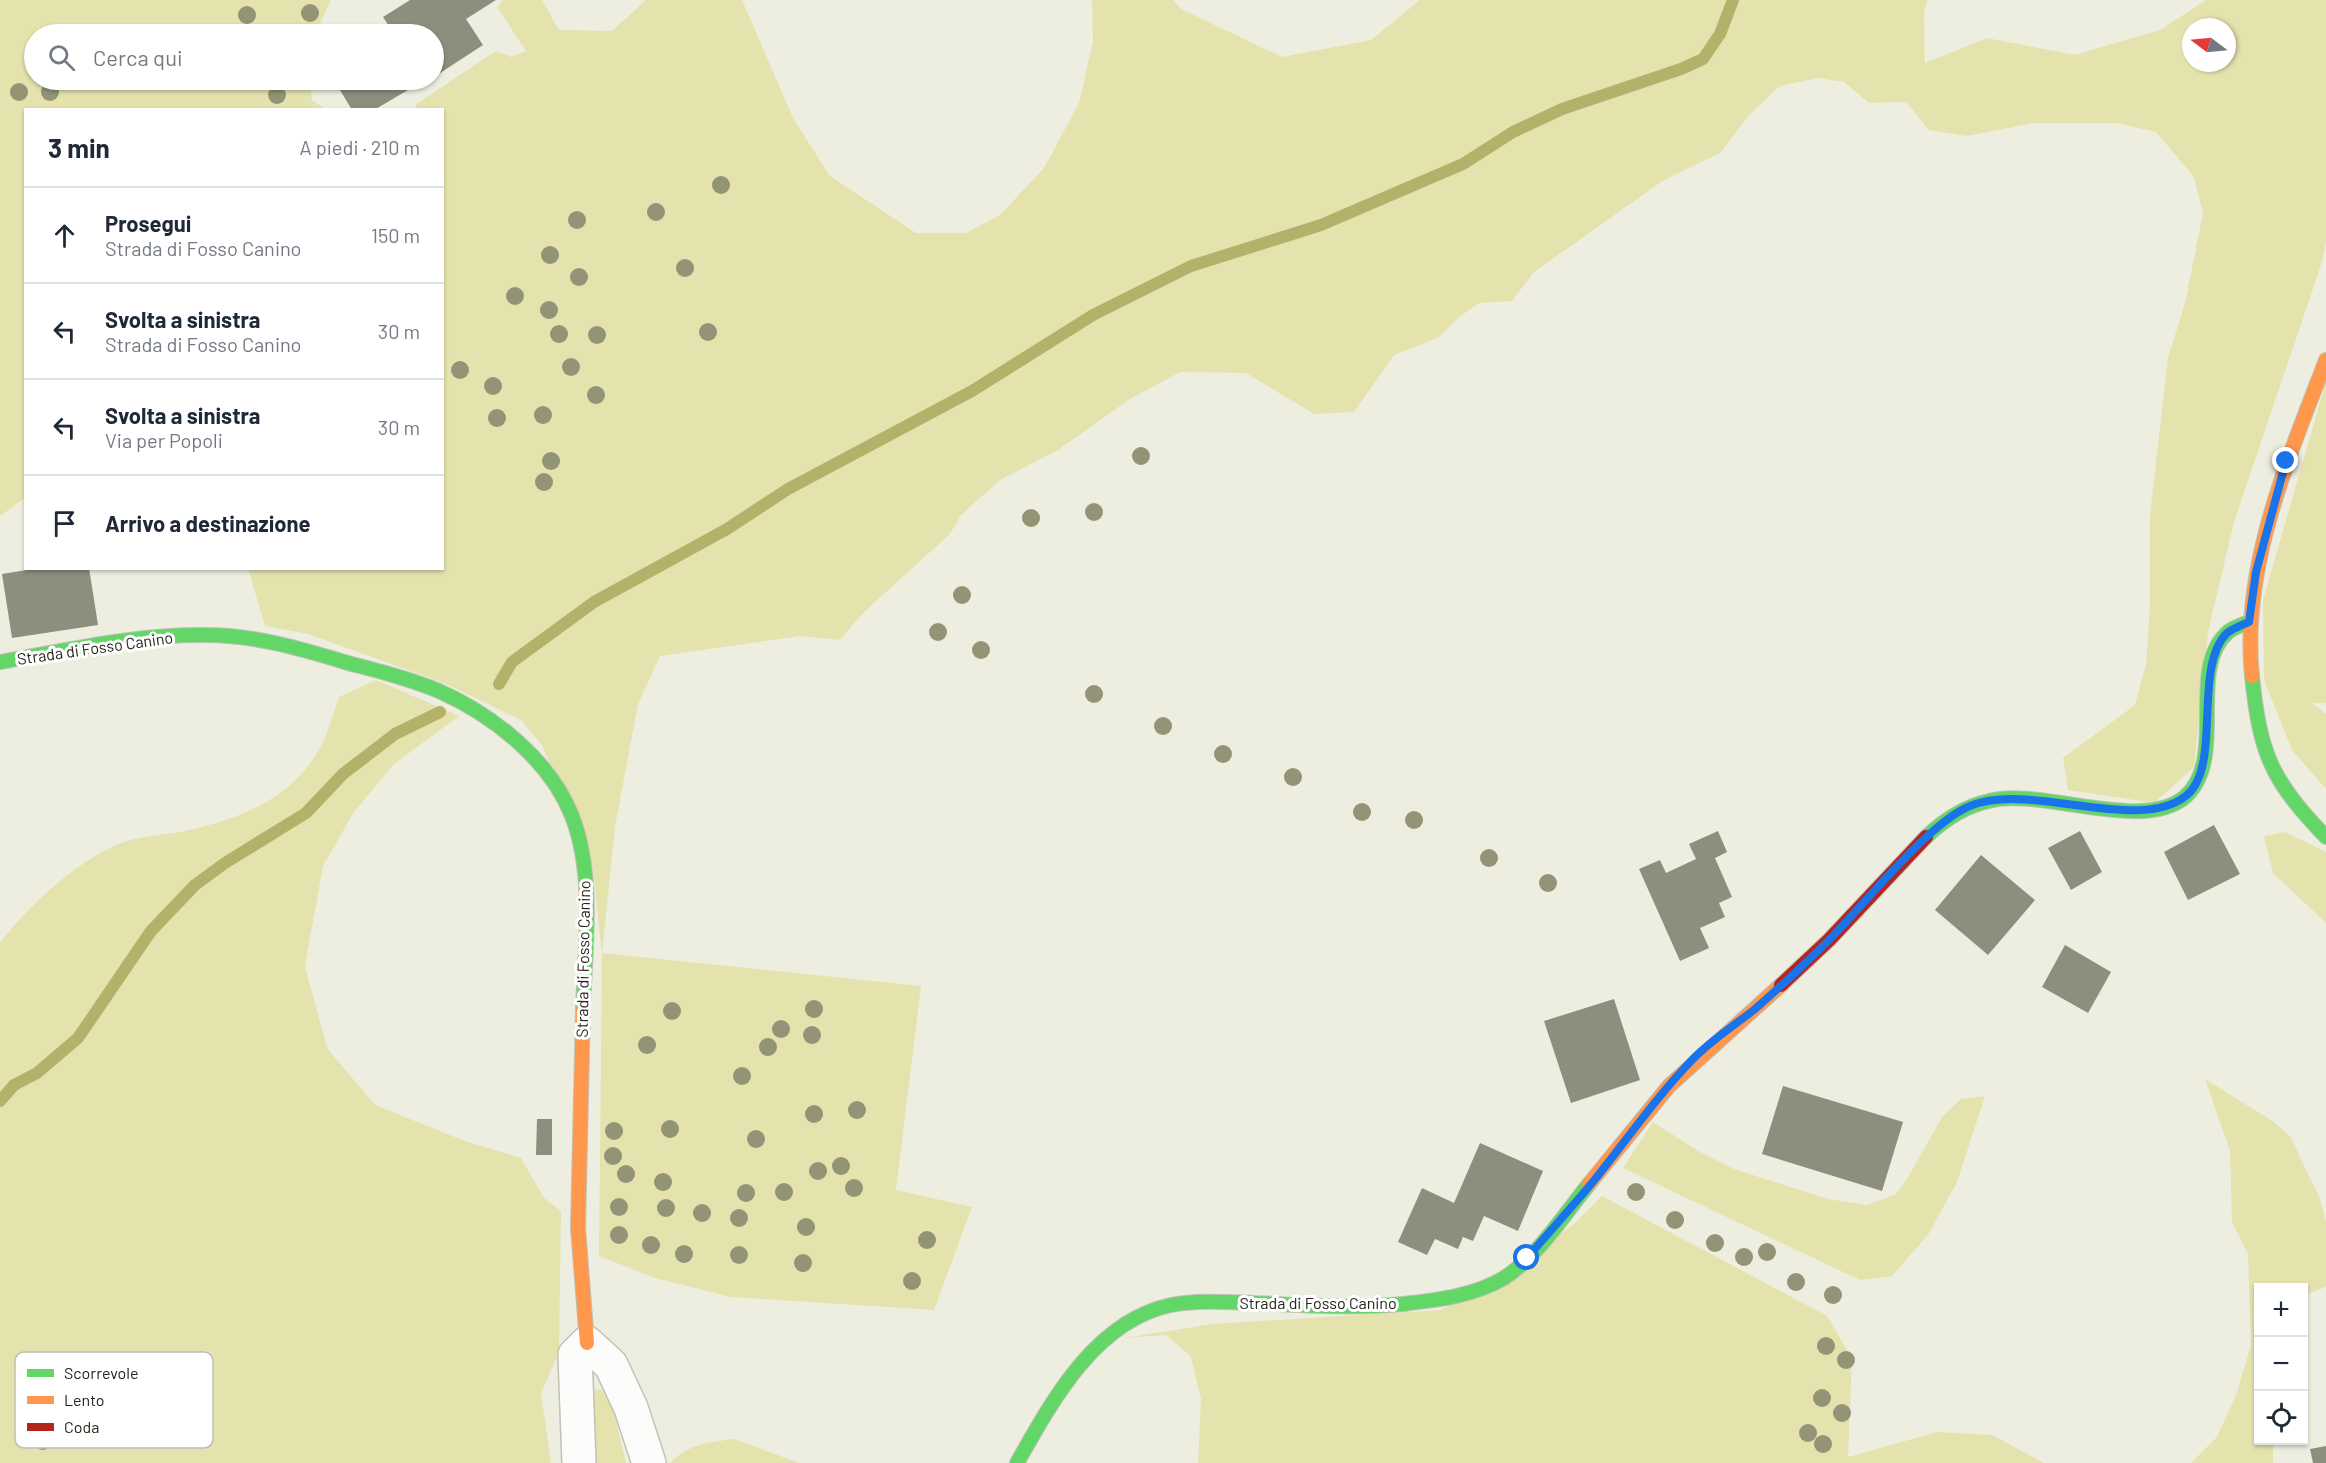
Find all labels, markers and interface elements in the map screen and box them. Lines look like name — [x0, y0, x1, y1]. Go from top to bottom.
north arrow — [2182, 18, 2236, 72]
search box — [24, 24, 444, 90]
icon: search — [45, 41, 78, 74]
text: Cerca qui — [93, 44, 183, 70]
text: 3 min — [48, 132, 110, 163]
text: A piedi · 210 m — [300, 135, 420, 159]
text: Prosegui — [105, 210, 191, 236]
icon: ahead — [48, 219, 81, 252]
text: 150 m — [371, 223, 420, 247]
text: Strada di Fosso Canino — [105, 236, 302, 260]
text: Svolta a sinistra — [105, 306, 260, 332]
icon: left — [48, 315, 81, 348]
text: 30 m — [378, 319, 420, 343]
text: Strada di Fosso Canino — [105, 332, 302, 356]
text: Svolta a sinistra — [105, 402, 260, 428]
icon: left — [48, 411, 81, 444]
text: 30 m — [378, 415, 420, 439]
text: Via per Popoli — [105, 428, 223, 452]
route end — [2272, 447, 2298, 473]
icon: arrive — [48, 507, 81, 540]
text: Arrivo a destinazione — [105, 510, 311, 536]
street label: Strada di Fosso Canino — [16, 627, 174, 668]
street label: Strada di Fosso Canino — [572, 880, 593, 1038]
route start — [1513, 1244, 1539, 1270]
map controls — [2254, 1283, 2308, 1445]
button: + — [2254, 1283, 2308, 1337]
street label: Strada di Fosso Canino — [1239, 1293, 1397, 1312]
button: − — [2254, 1337, 2308, 1391]
legend — [15, 1352, 213, 1448]
text: Scorrevole — [64, 1363, 138, 1382]
text: Lento — [64, 1390, 105, 1409]
button: locate — [2254, 1391, 2308, 1445]
text: Coda — [64, 1417, 99, 1436]

